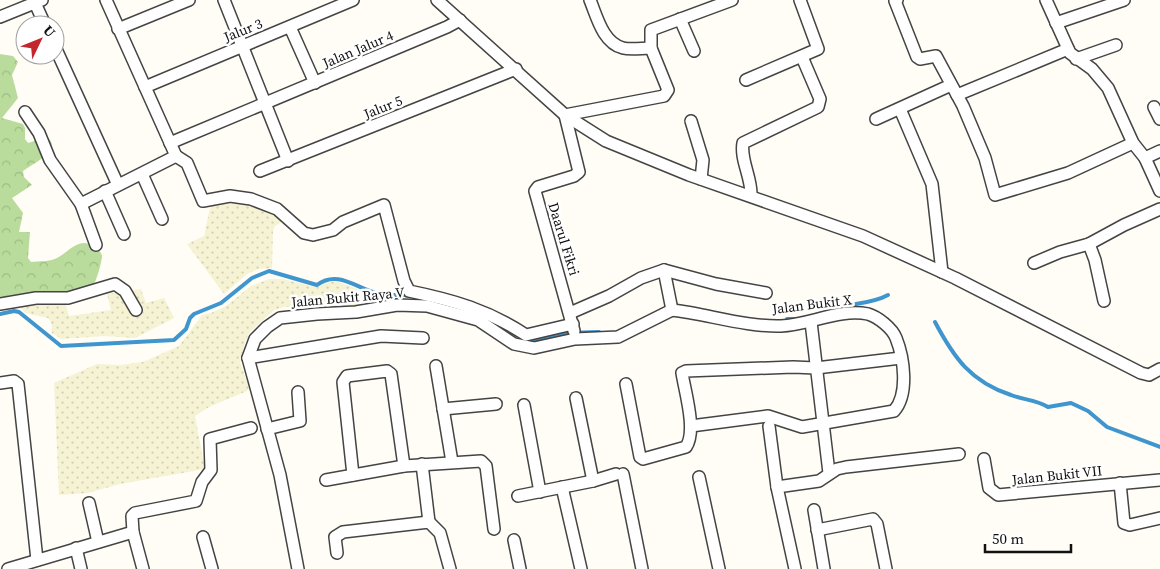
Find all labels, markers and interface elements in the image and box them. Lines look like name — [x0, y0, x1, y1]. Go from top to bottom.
street label: Jalur 3 — [220, 13, 265, 47]
north arrow — [15, 15, 65, 65]
text: U — [39, 21, 60, 42]
street label: Jalan Jalur 4 — [319, 25, 397, 73]
street label: Jalur 5 — [360, 90, 405, 124]
street label: Daarul Fikri — [543, 200, 585, 278]
street label: Jalan Bukit Raya V — [290, 282, 406, 312]
street label: Jalan Bukit X — [770, 289, 853, 319]
street label: Jalan Bukit VII — [1010, 460, 1103, 490]
scale bar — [985, 522, 1071, 554]
text: 50 m — [992, 528, 1024, 549]

